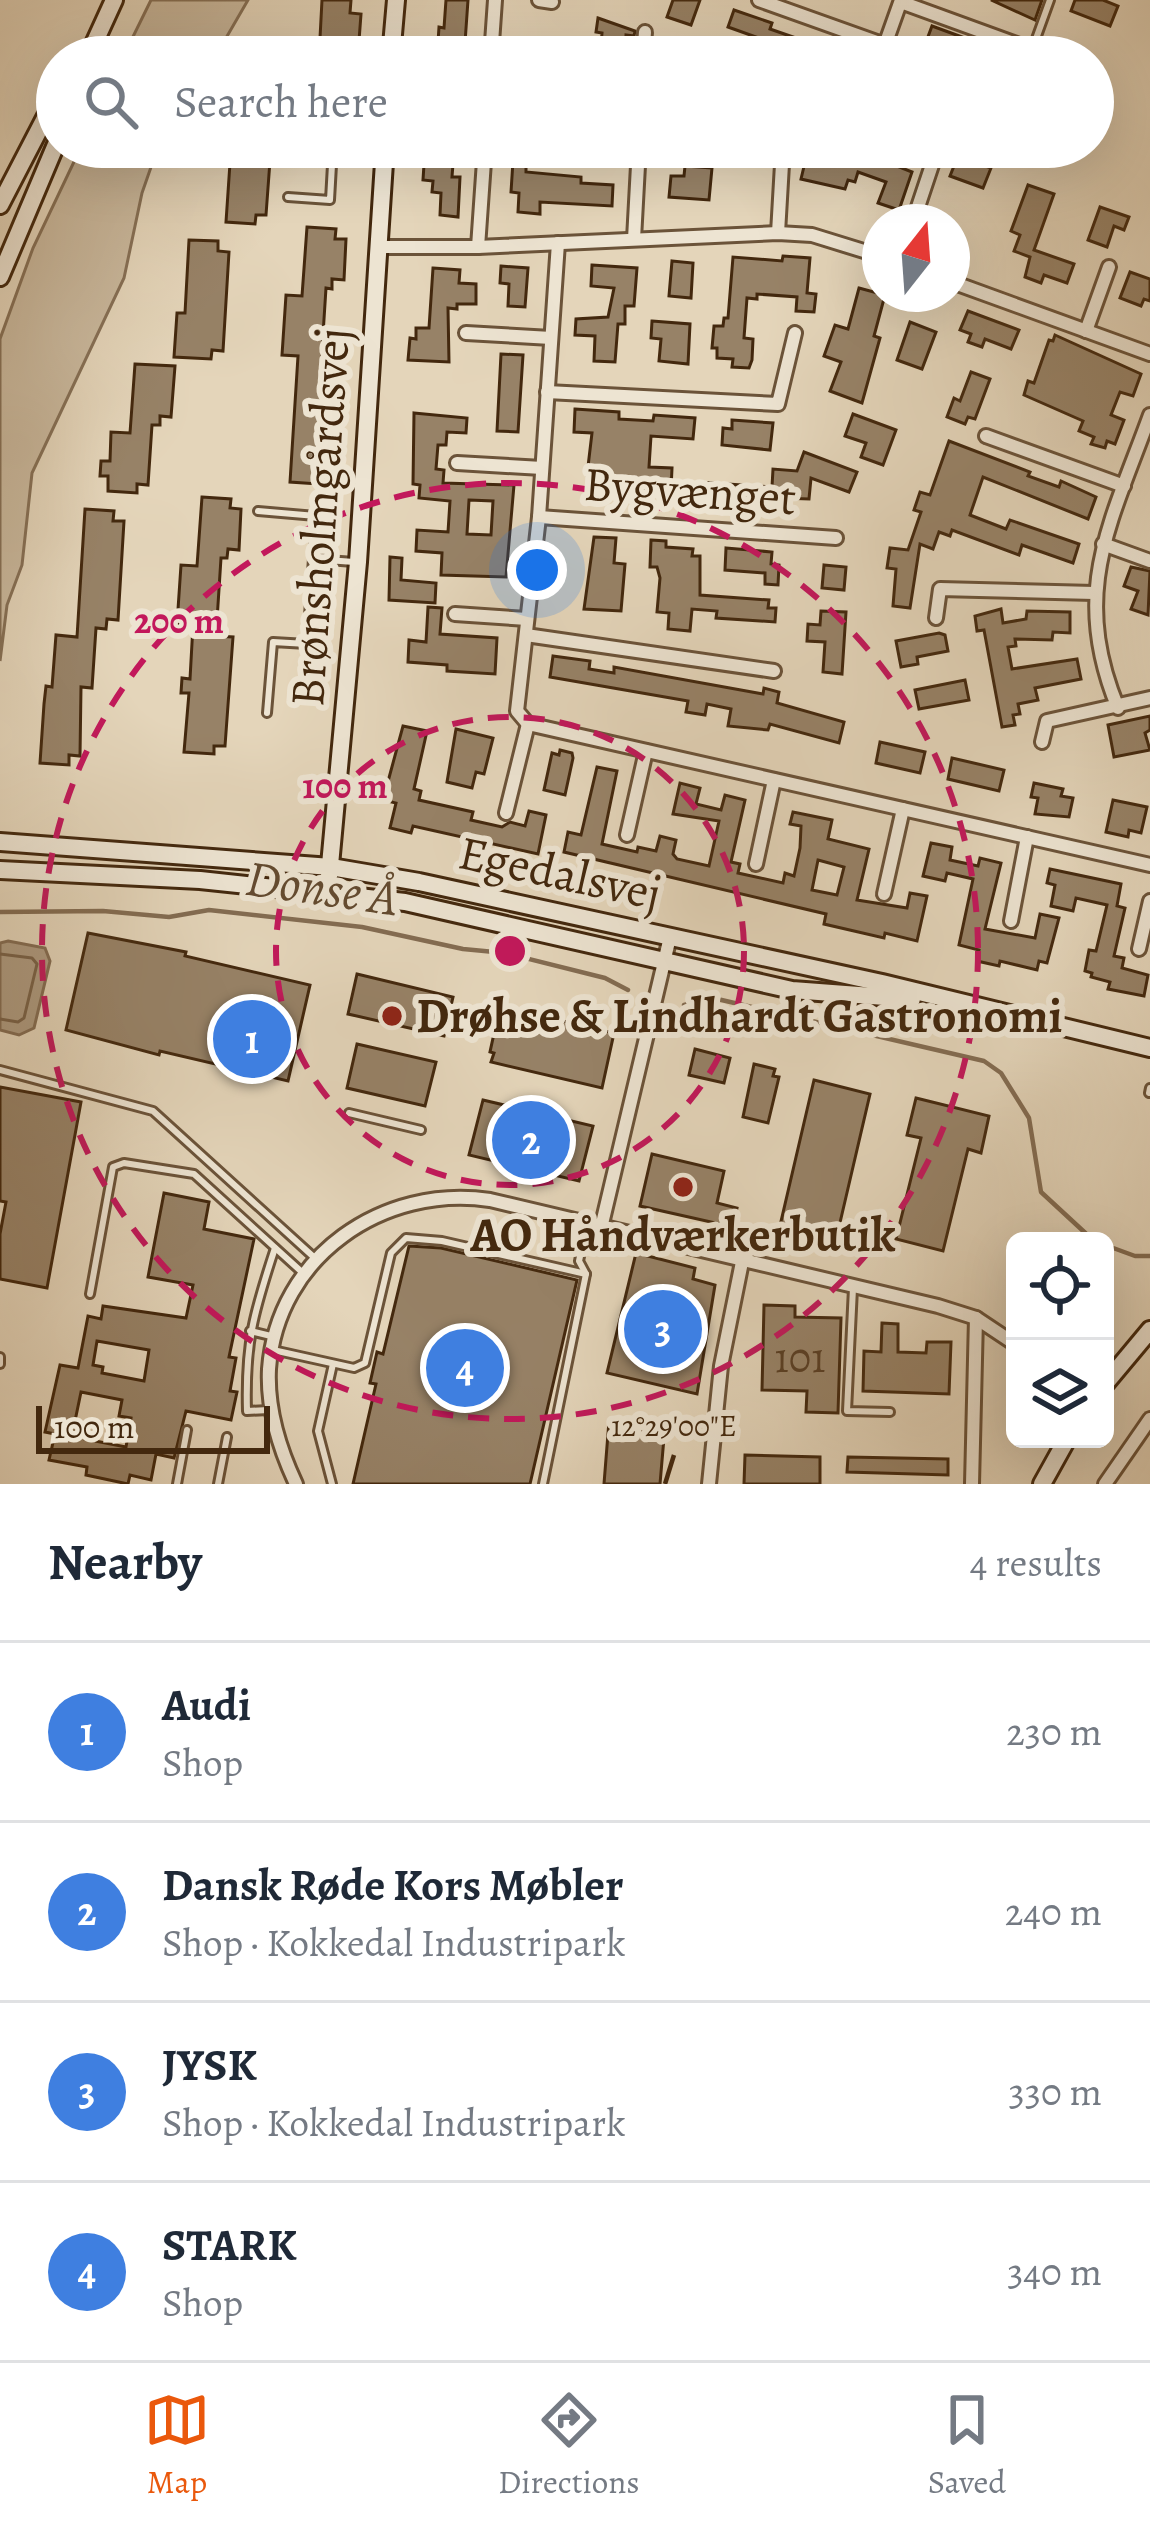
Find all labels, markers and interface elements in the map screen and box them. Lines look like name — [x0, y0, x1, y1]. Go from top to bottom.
search box — [36, 36, 1114, 168]
icon: search — [78, 69, 144, 135]
text: Search here — [174, 71, 388, 133]
north arrow — [862, 204, 970, 312]
street label: Brønsholmgårdsvej — [274, 325, 366, 709]
street label: Bygvænget — [582, 451, 798, 531]
your location — [507, 540, 567, 600]
text: 200 m — [134, 596, 224, 645]
text: 100 m — [302, 761, 388, 810]
street label: Egedalsvej — [453, 819, 667, 927]
water label: Donse Å — [241, 843, 403, 933]
centre of rings — [489, 930, 531, 972]
place label: Drøhse & Lindhardt Gastronomi — [416, 983, 1063, 1049]
pin: 1 — [213, 994, 291, 1084]
marker: Drøhse & Lindhardt Gastronomi — [379, 1003, 405, 1029]
pin: 2 — [492, 1095, 570, 1185]
marker: AO Håndværkerbutik — [670, 1174, 696, 1200]
place label: AO Håndværkerbutik — [469, 1202, 896, 1268]
map controls — [1006, 1232, 1114, 1448]
button: locate — [1006, 1232, 1114, 1340]
pin: 3 — [624, 1284, 702, 1374]
pin: 4 — [426, 1323, 504, 1413]
house number: 101 — [774, 1329, 826, 1386]
button: layers — [1006, 1340, 1114, 1448]
scale bar — [36, 1400, 270, 1453]
text: 100 m — [54, 1404, 134, 1449]
text: 12°29'00"E — [611, 1406, 737, 1446]
text: Nearby — [48, 1527, 202, 1597]
text: 4 results — [970, 1536, 1102, 1589]
text: Audi — [162, 1674, 251, 1736]
text: 1 — [80, 1705, 94, 1758]
text: 230 m — [1006, 1705, 1102, 1758]
text: Shop — [162, 1736, 243, 1789]
text: Dansk Røde Kors Møbler — [162, 1854, 624, 1916]
text: 2 — [78, 1885, 96, 1938]
text: 240 m — [1005, 1885, 1102, 1938]
text: Shop · Kokkedal Industripark — [162, 1916, 626, 1969]
text: JYSK — [162, 2034, 257, 2096]
text: 3 — [79, 2065, 95, 2118]
text: 330 m — [1009, 2065, 1102, 2118]
text: Shop · Kokkedal Industripark — [162, 2096, 626, 2149]
text: STARK — [162, 2214, 297, 2276]
text: 4 — [78, 2245, 96, 2298]
text: 340 m — [1007, 2245, 1102, 2298]
text: Shop — [162, 2276, 243, 2329]
tab: Map — [144, 2387, 210, 2504]
tab: Directions — [498, 2387, 640, 2504]
tab: Saved — [928, 2387, 1006, 2504]

